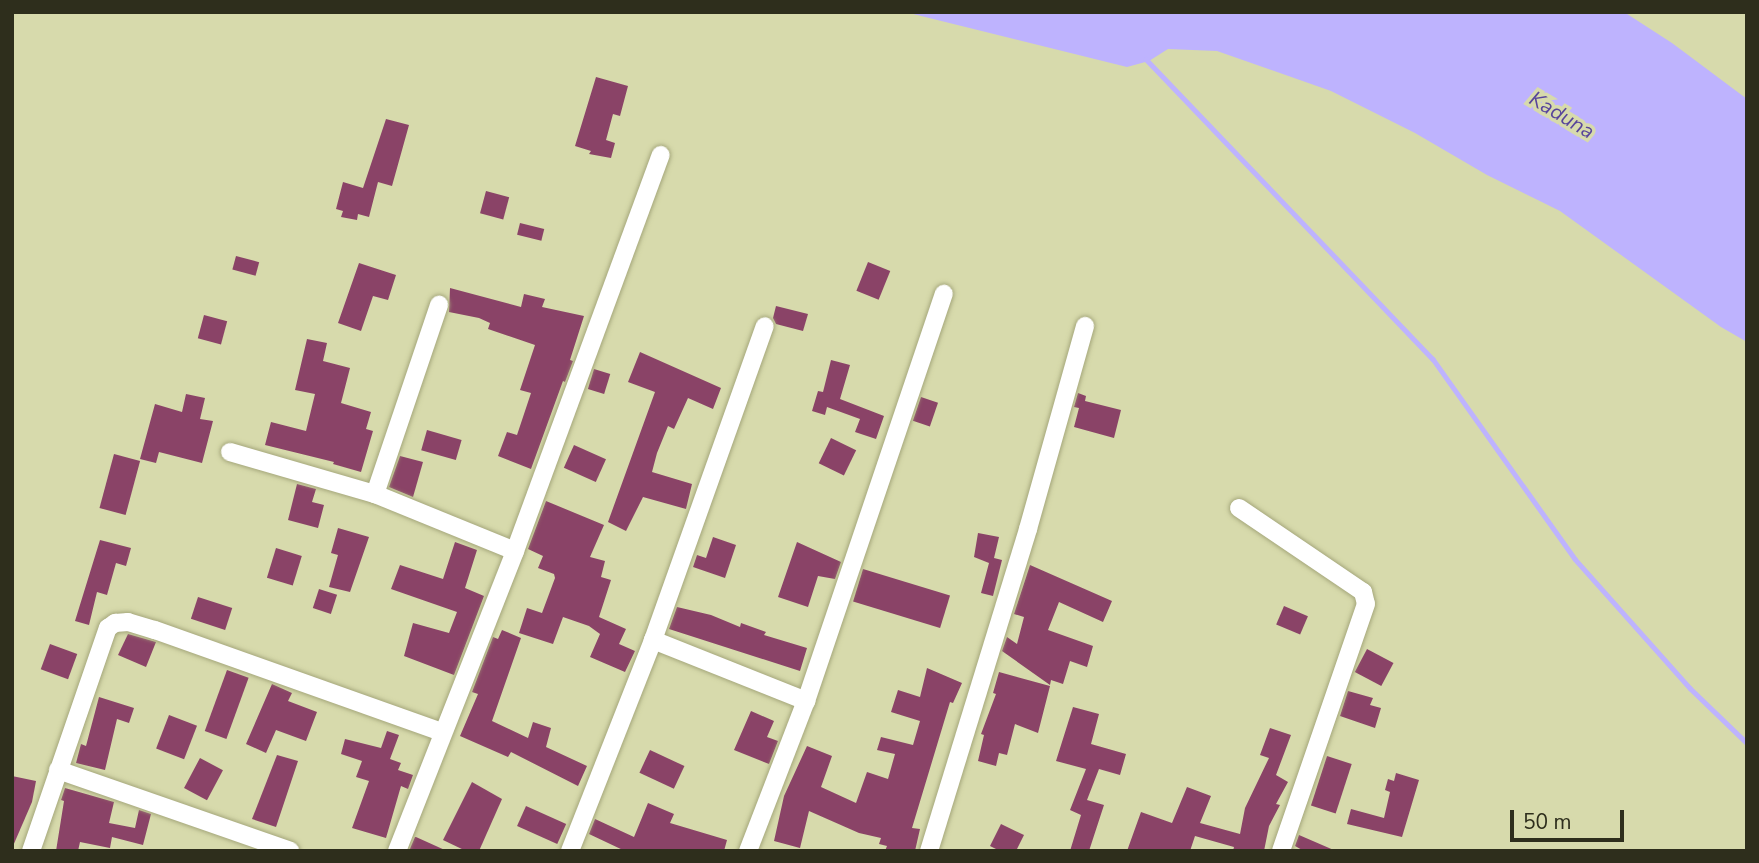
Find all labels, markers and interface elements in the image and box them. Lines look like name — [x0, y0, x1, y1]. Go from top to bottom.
water label: Kaduna — [1525, 86, 1599, 144]
scale bar — [1514, 796, 1628, 840]
text: 50 m — [1523, 808, 1572, 836]

